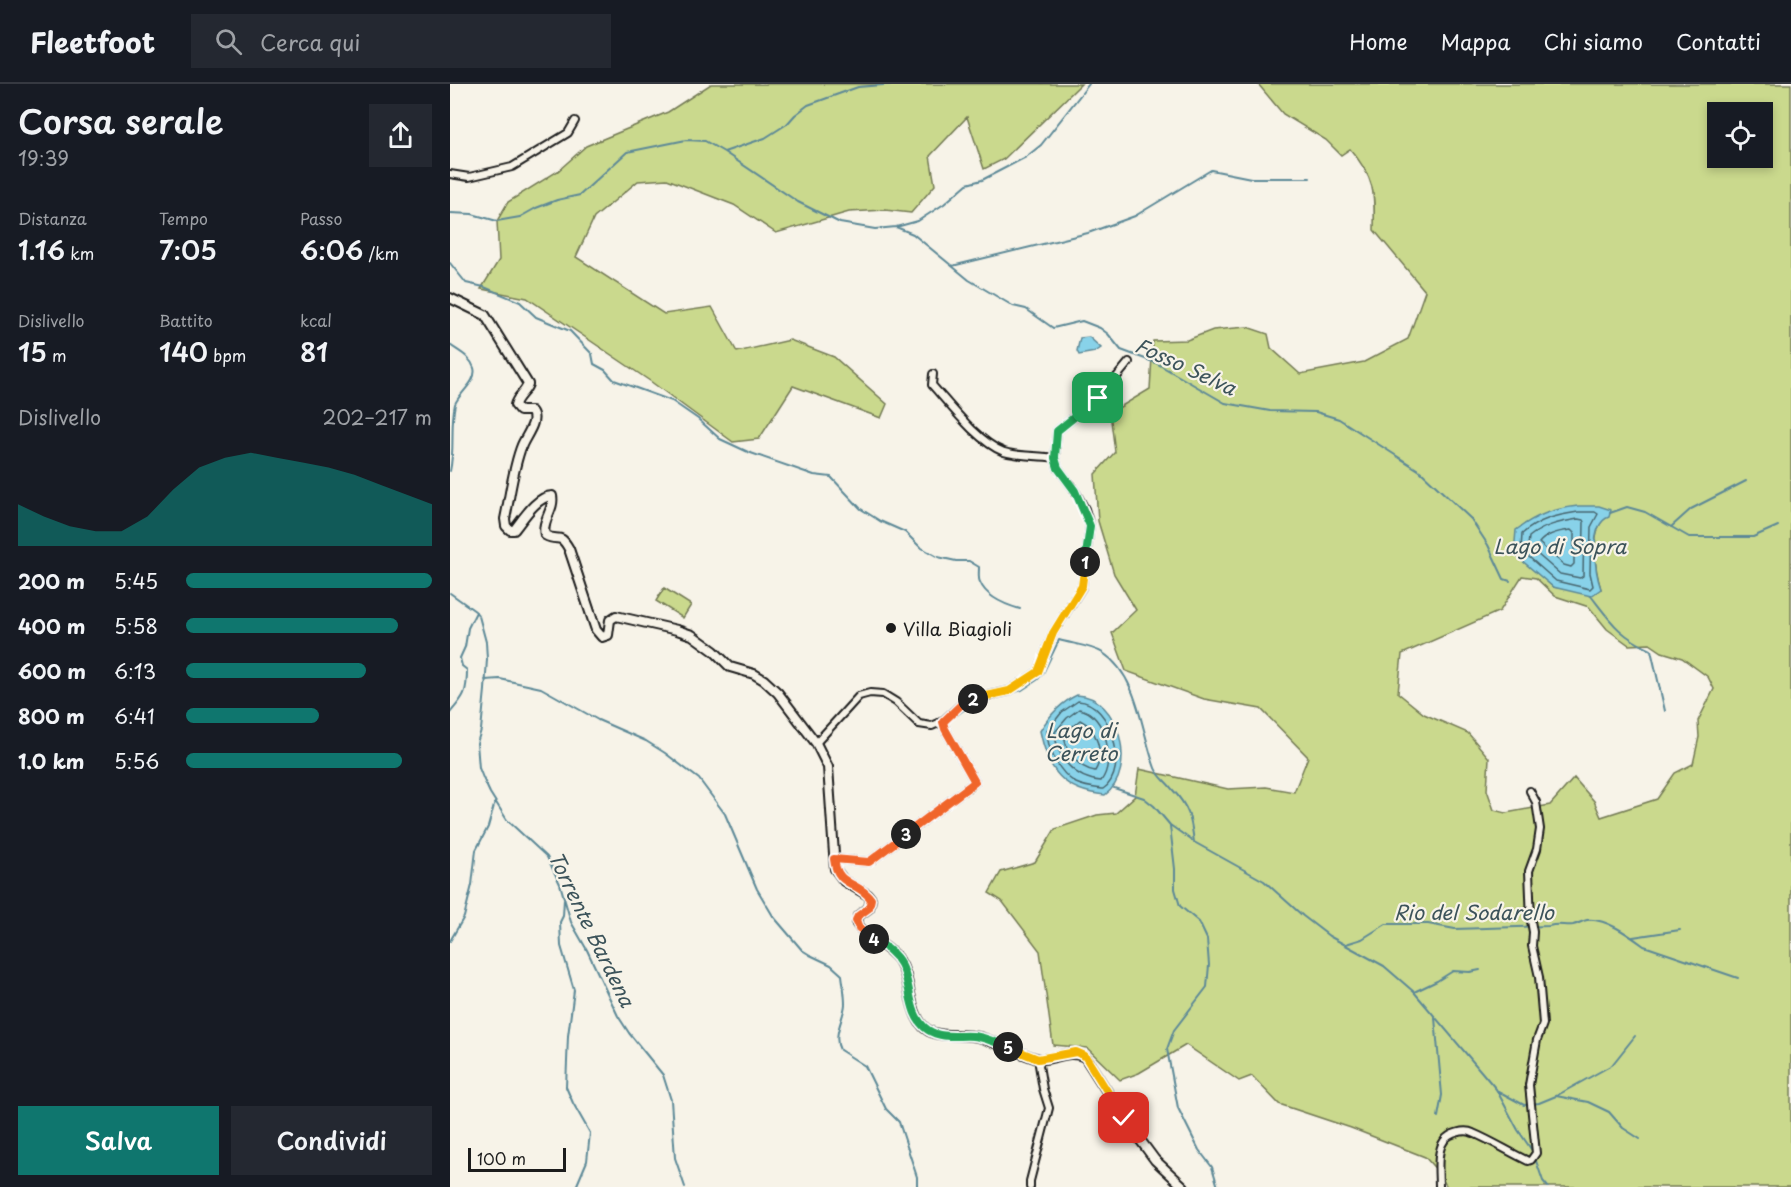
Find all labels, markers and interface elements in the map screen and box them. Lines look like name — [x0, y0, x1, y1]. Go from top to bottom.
search box — [191, 14, 611, 68]
text: Fleetfoot — [30, 20, 155, 63]
icon: search — [212, 25, 245, 58]
text: Cerca qui — [260, 25, 361, 58]
text: Home — [1349, 25, 1408, 57]
text: Mappa — [1441, 25, 1511, 57]
text: Chi siamo — [1544, 25, 1643, 57]
text: Contatti — [1676, 25, 1761, 57]
text: Corsa serale — [18, 95, 224, 145]
map controls — [1707, 102, 1773, 168]
button: locate — [1707, 102, 1773, 168]
button: share — [369, 104, 432, 167]
text: 19:39 — [18, 143, 69, 173]
text: Distanza — [18, 206, 87, 230]
text: Tempo — [159, 206, 208, 230]
text: Passo — [300, 206, 342, 230]
text: 1.16 — [18, 230, 65, 269]
text: 7:05 — [159, 230, 217, 269]
text: 6:06 — [300, 230, 363, 269]
text: km — [65, 241, 94, 265]
text: /km — [363, 241, 399, 265]
text: Dislivello — [18, 308, 84, 332]
text: Battito — [159, 308, 213, 332]
text: kcal — [300, 308, 332, 332]
water label: Fosso Selva — [1131, 330, 1242, 403]
text: 15 — [18, 332, 47, 371]
text: 140 — [159, 332, 208, 371]
text: 81 — [300, 332, 328, 371]
text: m — [47, 343, 67, 367]
text: bpm — [208, 343, 246, 367]
pin — [1072, 372, 1123, 423]
icon: arrive — [1081, 381, 1114, 414]
text: Dislivello — [18, 402, 101, 432]
text: 202–217 m — [322, 402, 432, 432]
water label: Lago di Sopra — [1494, 531, 1628, 561]
pin: 1 — [1070, 547, 1100, 577]
text: 1 — [1081, 550, 1089, 574]
text: 200 m — [18, 566, 85, 596]
text: 5:45 — [114, 566, 158, 596]
text: 400 m — [18, 611, 86, 641]
text: 5:58 — [114, 611, 158, 641]
place label: Villa Biagioli — [903, 615, 1012, 642]
marker: Villa Biagioli — [884, 621, 898, 635]
text: 600 m — [18, 656, 86, 686]
text: 6:13 — [114, 656, 156, 686]
pin: 2 — [958, 684, 988, 714]
text: 2 — [967, 687, 979, 711]
text: 800 m — [18, 701, 85, 731]
text: 6:41 — [114, 701, 155, 731]
water label: Lago di Cerreto — [1045, 715, 1119, 768]
text: 1.0 km — [18, 746, 85, 776]
text: 5:56 — [114, 746, 159, 776]
pin: 3 — [891, 819, 921, 849]
text: 3 — [901, 822, 911, 846]
water label: Torrente Bardena — [541, 846, 643, 1012]
water label: Rio del Sodarello — [1394, 897, 1555, 927]
pin: 4 — [859, 924, 889, 954]
text: 4 — [869, 927, 879, 951]
pin: 5 — [993, 1032, 1023, 1062]
text: 5 — [1003, 1035, 1013, 1059]
pin — [1098, 1092, 1149, 1143]
icon: check — [1107, 1101, 1140, 1134]
button: Salva — [18, 1106, 219, 1175]
button: Condividi — [231, 1106, 432, 1175]
scale bar — [468, 1145, 566, 1172]
text: 100 m — [477, 1146, 526, 1170]

